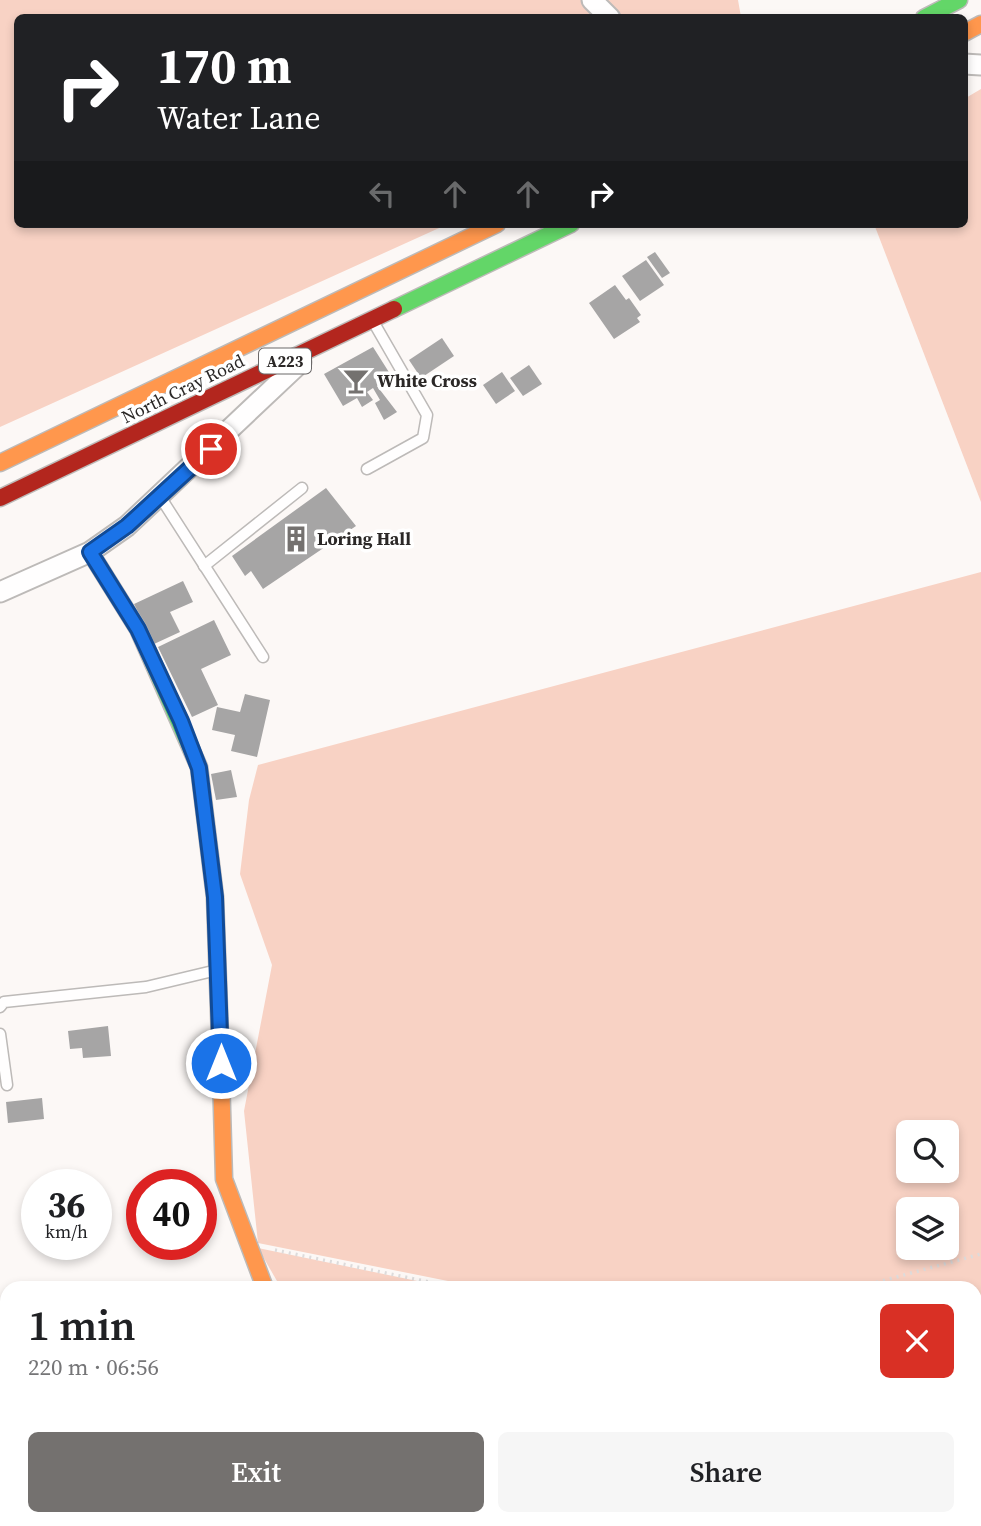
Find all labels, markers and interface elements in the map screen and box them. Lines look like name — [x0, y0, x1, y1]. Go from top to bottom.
text: 170 m — [157, 32, 292, 99]
icon: right — [42, 42, 133, 133]
text: Water Lane — [157, 96, 320, 140]
icon: left — [363, 175, 401, 213]
icon: ahead — [436, 175, 474, 213]
icon: ahead — [509, 175, 547, 213]
icon: right — [582, 175, 620, 213]
street label: North Cray Road — [117, 348, 248, 429]
road number: A223 — [259, 348, 311, 374]
bar icon: White Cross — [341, 366, 371, 396]
place label: White Cross — [377, 368, 477, 393]
pin — [181, 419, 241, 479]
icon: arrive — [192, 430, 230, 468]
building icon: Loring Hall — [281, 524, 311, 554]
place label: Loring Hall — [317, 526, 411, 551]
position arrow — [184, 1026, 258, 1100]
map controls — [896, 1120, 959, 1260]
button: search — [896, 1120, 959, 1183]
speed limit sign: 40 — [126, 1169, 217, 1260]
text: 36 — [48, 1181, 85, 1229]
button: layers — [896, 1197, 959, 1260]
text: km/h — [45, 1219, 88, 1244]
text: 1 min — [28, 1296, 136, 1354]
button: close — [880, 1304, 954, 1378]
text: 220 m · 06:56 — [28, 1351, 159, 1383]
button: Exit — [28, 1432, 484, 1512]
button: Share — [498, 1432, 954, 1512]

